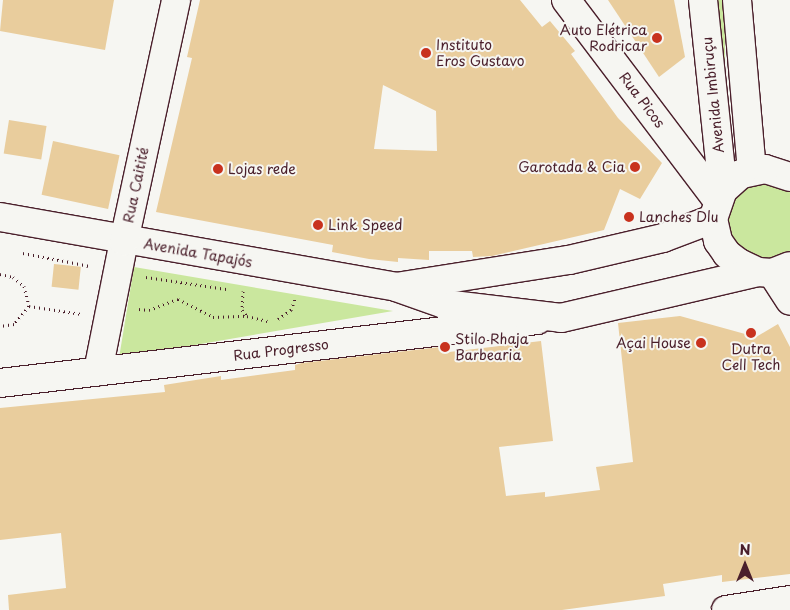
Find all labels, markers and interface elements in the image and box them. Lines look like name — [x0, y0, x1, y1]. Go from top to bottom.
place label: Auto Elétrica Rodricar — [559, 22, 647, 54]
marker: Auto Elétrica Rodricar — [651, 32, 663, 44]
street label: Avenida Imbiruçu — [699, 36, 727, 154]
place label: Instituto Eros Gustavo — [436, 37, 524, 70]
marker: Instituto Eros Gustavo — [420, 47, 432, 59]
street label: Rua Picos — [616, 69, 668, 131]
street label: Rua Caitité — [120, 145, 152, 225]
place label: Garotada & Cia — [517, 159, 625, 175]
place label: Lojas rede — [228, 161, 296, 177]
marker: Garotada & Cia — [629, 161, 641, 173]
marker: Lojas rede — [212, 163, 224, 175]
place label: Lanches Dlu — [639, 209, 719, 225]
marker: Lanches Dlu — [623, 211, 635, 223]
place label: Link Speed — [328, 217, 402, 233]
marker: Link Speed — [312, 219, 324, 231]
street label: Avenida Tapajós — [143, 235, 253, 271]
marker: Dutra Cell Tech — [745, 327, 757, 339]
place label: Stilo Rhaja Barbearia — [455, 331, 529, 364]
place label: Açai House — [615, 335, 691, 351]
street label: Rua Progresso — [232, 336, 330, 364]
marker: Açai House — [695, 337, 707, 349]
marker: Stilo Rhaja Barbearia — [439, 341, 451, 353]
place label: Dutra Cell Tech — [721, 341, 781, 374]
text: N — [739, 539, 751, 560]
north arrow — [720, 540, 770, 590]

